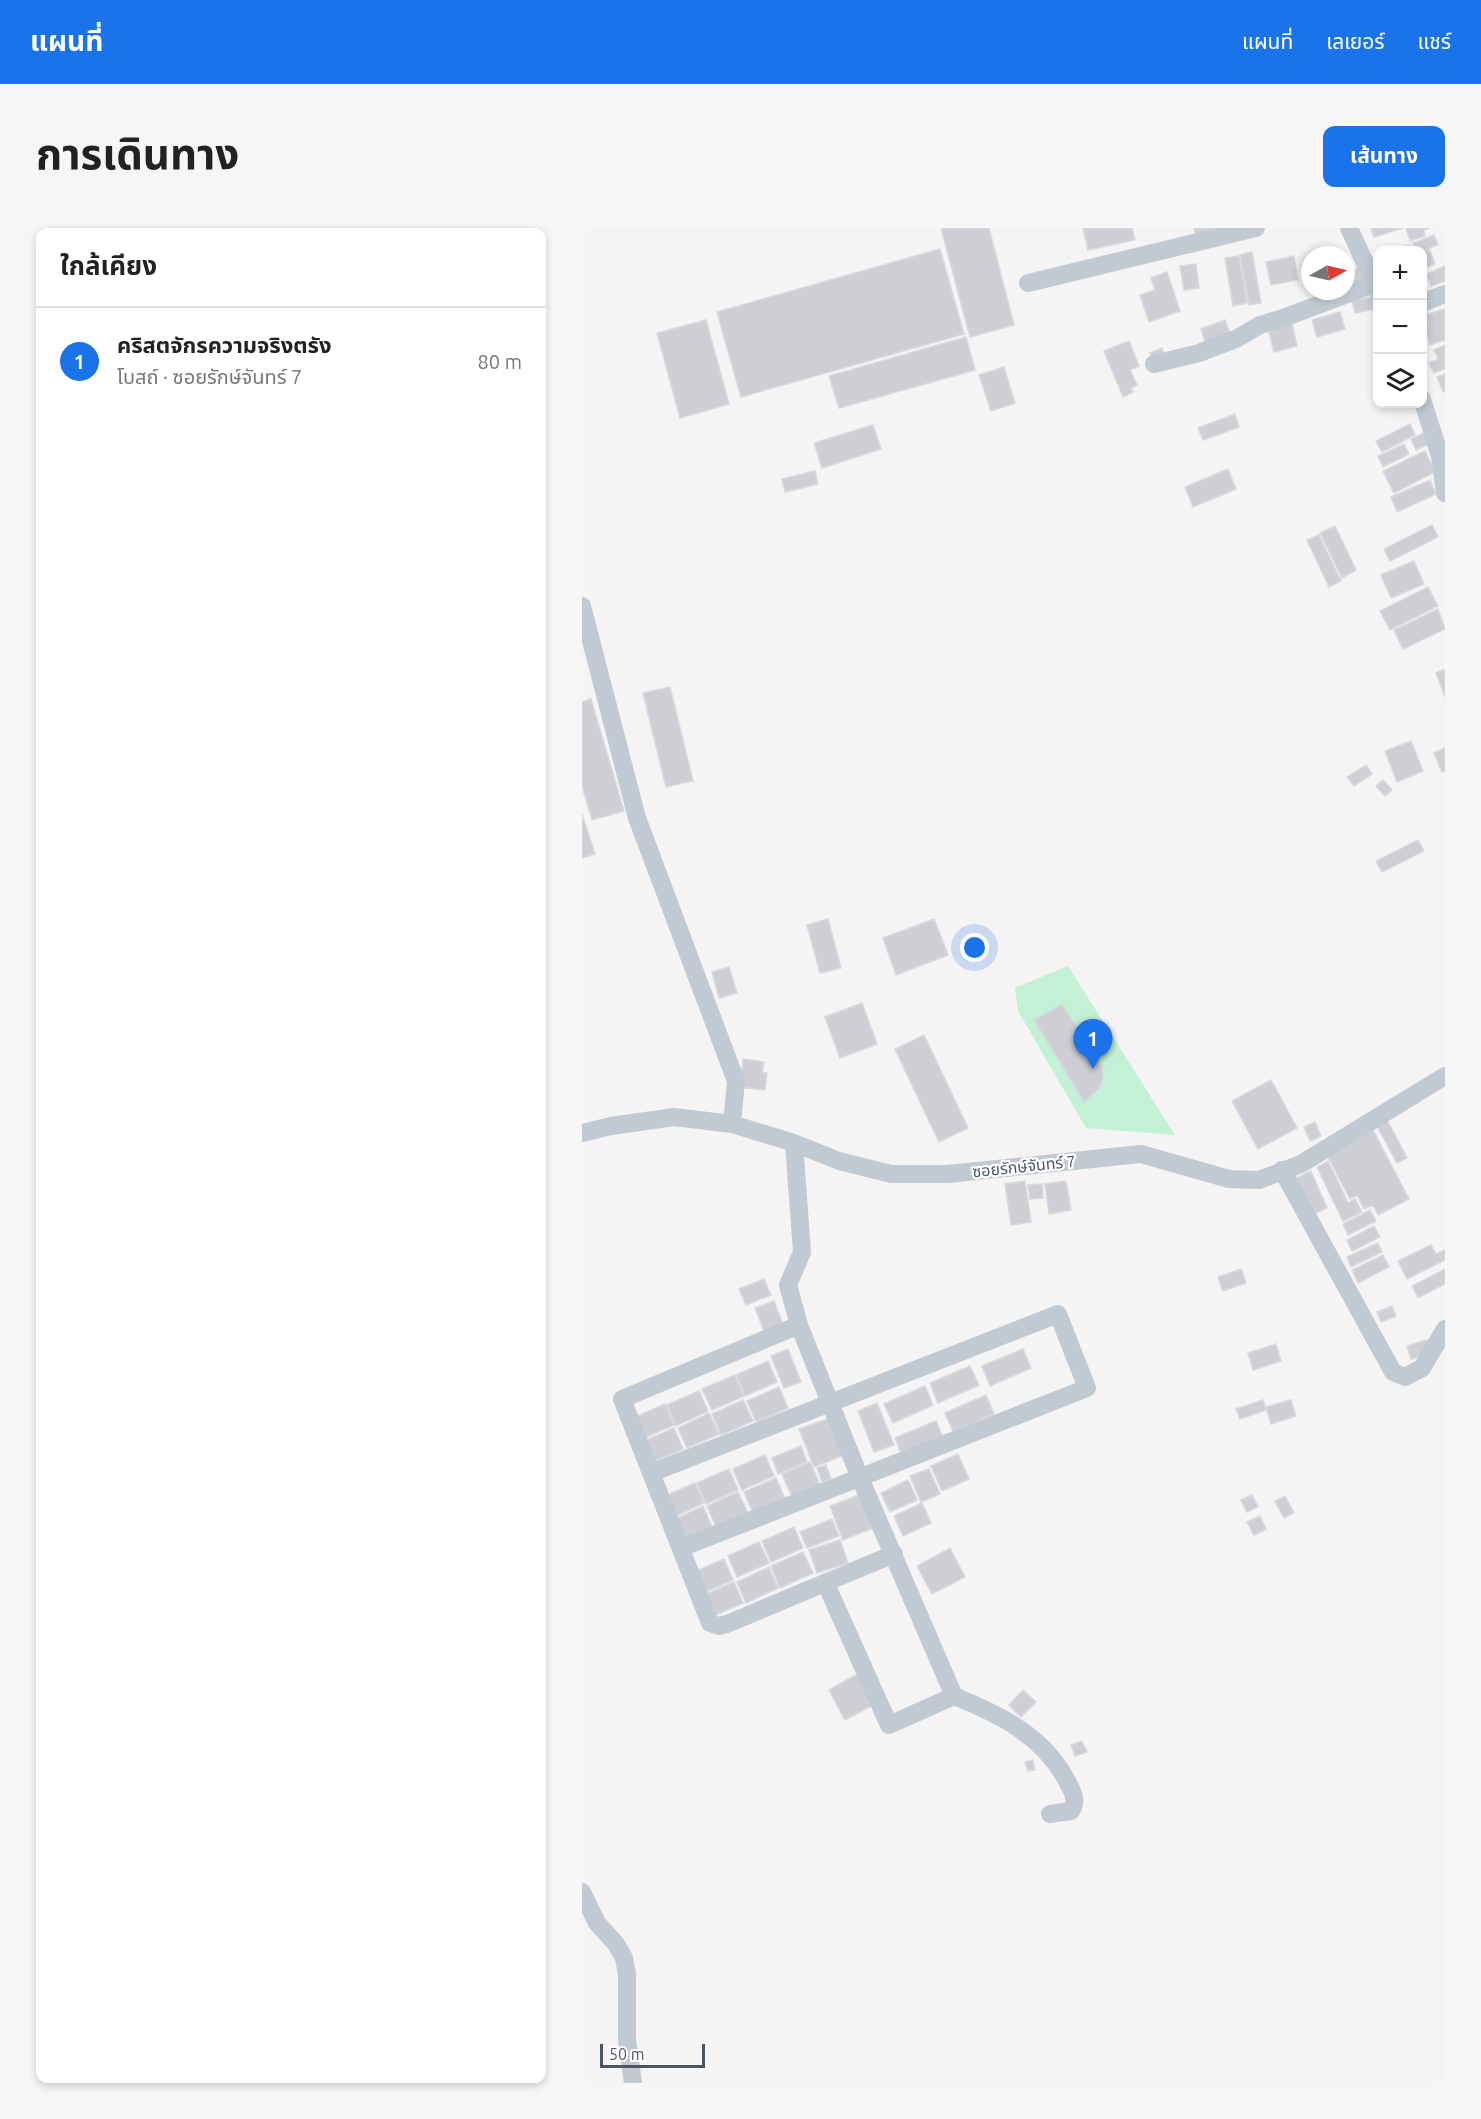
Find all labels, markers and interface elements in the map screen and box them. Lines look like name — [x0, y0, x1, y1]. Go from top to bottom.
text: แผนที่ — [30, 25, 103, 56]
text: แผนที่ — [1242, 29, 1293, 53]
text: เลเยอร์ — [1326, 29, 1385, 53]
text: แชร์ — [1418, 29, 1451, 53]
button: เส้นทาง — [1323, 126, 1445, 187]
text: การเดินทาง — [36, 130, 239, 177]
north arrow — [1301, 246, 1355, 300]
map controls — [1373, 246, 1427, 408]
button: + — [1373, 246, 1427, 300]
text: ใกล้เคียง — [60, 251, 157, 280]
button: − — [1373, 300, 1427, 354]
text: คริสตจักรความจริงตรัง — [117, 332, 332, 357]
text: 1 — [74, 350, 85, 373]
text: 80 m — [478, 350, 522, 373]
button: layers — [1373, 354, 1427, 408]
text: โบสถ์ · ซอยรักษ์จันทร์ 7 — [117, 365, 302, 388]
your location — [960, 933, 989, 962]
pin: 1 — [1074, 1020, 1112, 1069]
street label: ซอยรักษ์จันทร์ 7 — [971, 1152, 1077, 1180]
scale bar — [600, 2041, 705, 2068]
text: 50 m — [609, 2045, 645, 2063]

